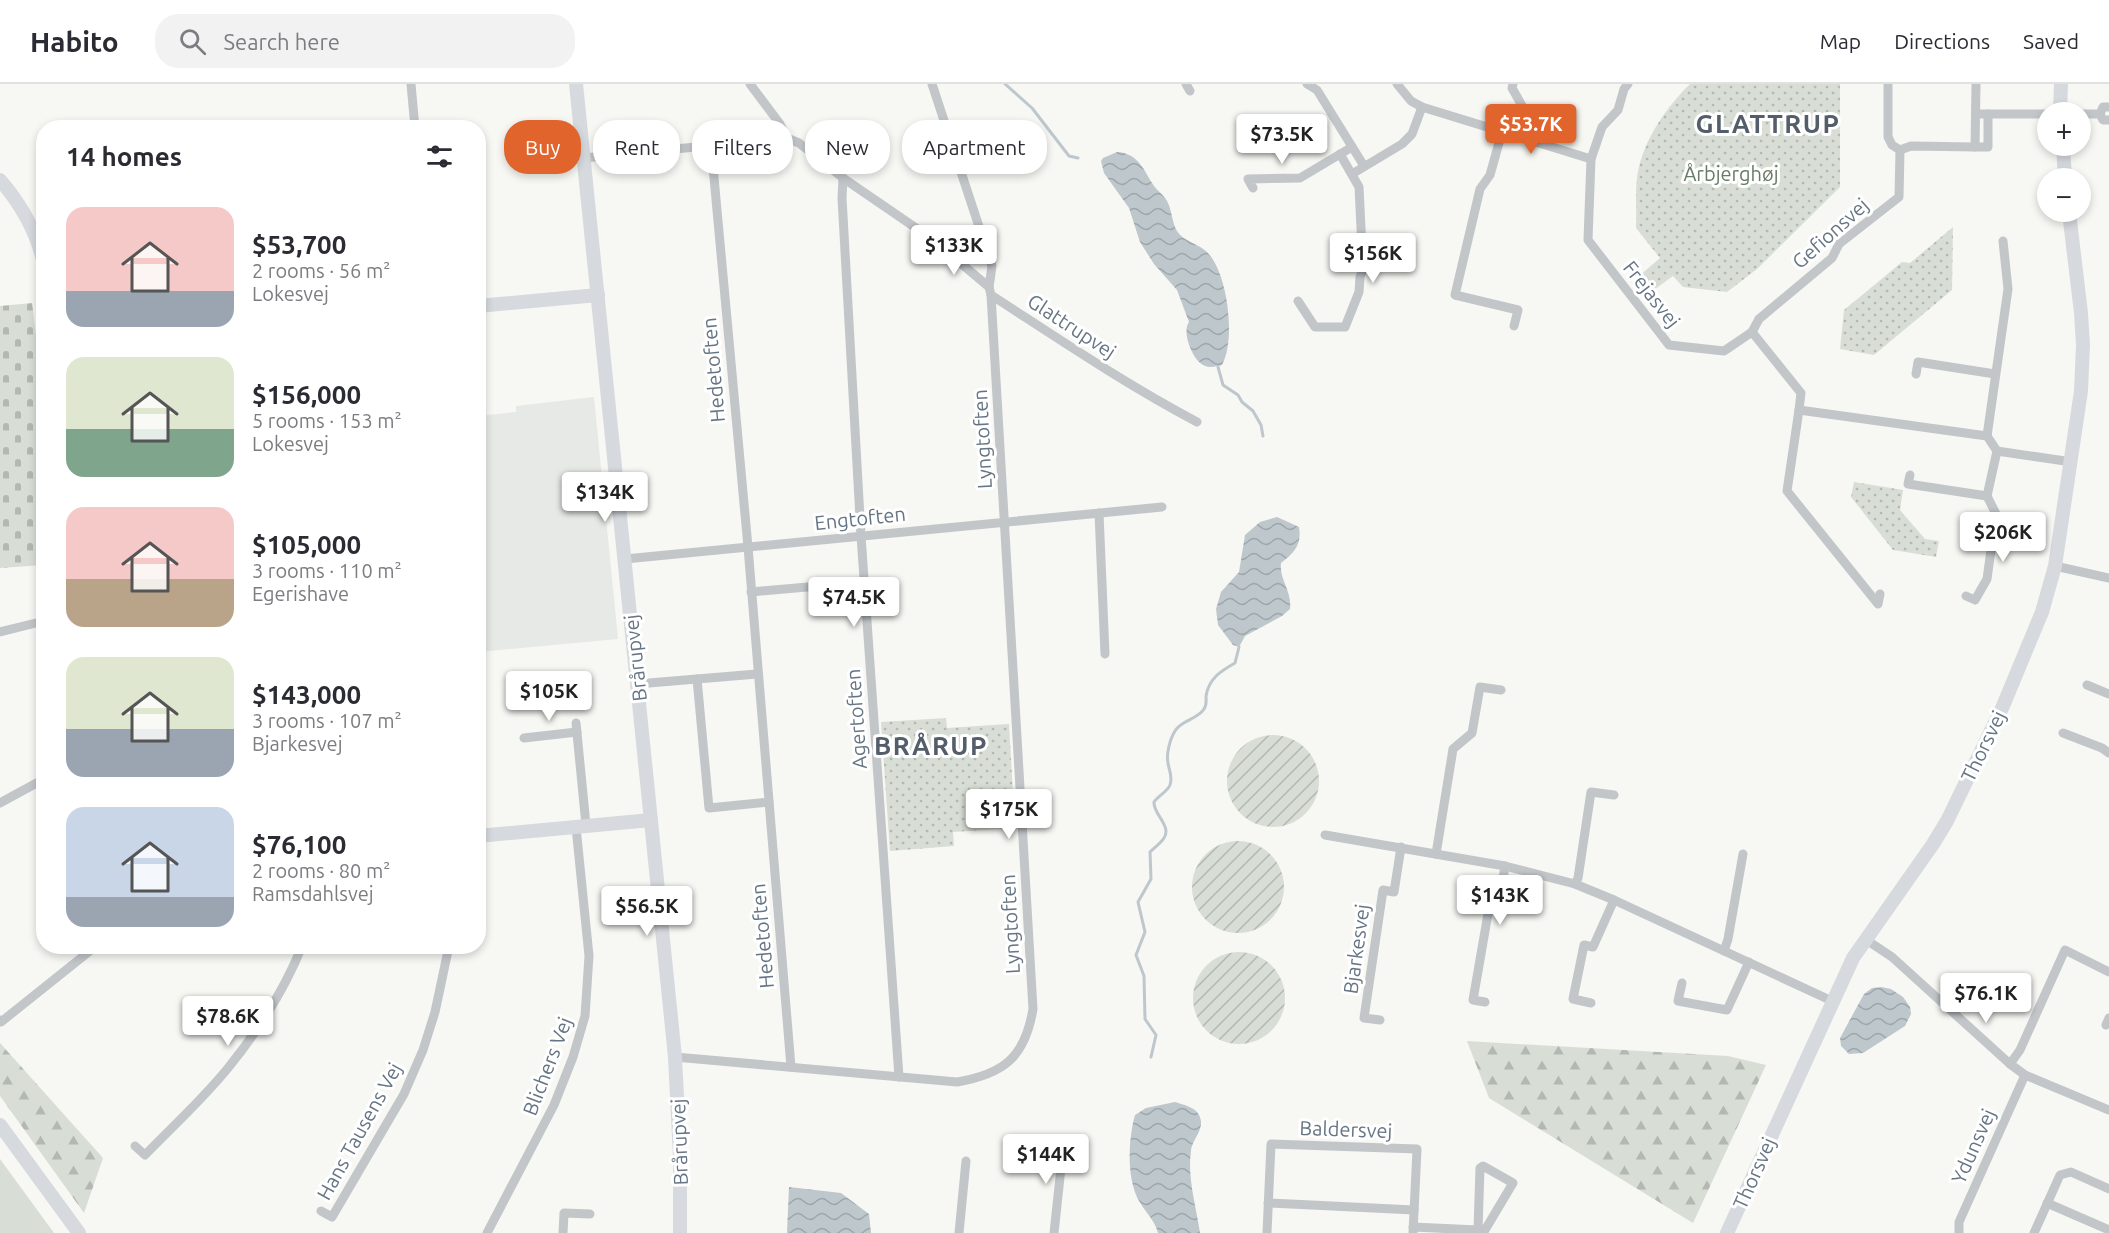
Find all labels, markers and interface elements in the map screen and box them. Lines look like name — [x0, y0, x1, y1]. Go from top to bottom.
search box — [155, 14, 575, 68]
icon: search — [176, 25, 209, 58]
text: Habito — [30, 26, 119, 57]
text: Search here — [224, 29, 340, 54]
text: Map — [1820, 29, 1861, 53]
text: Directions — [1894, 29, 1990, 53]
text: Saved — [2023, 29, 2079, 53]
map controls — [2037, 102, 2091, 222]
button: + — [2037, 102, 2091, 156]
pin: $53.7K — [1482, 104, 1580, 155]
district label: GLATTRUP — [1696, 109, 1840, 138]
text: $53.7K — [1499, 112, 1563, 135]
pin: $73.5K — [1233, 114, 1331, 165]
chip: Buy — [504, 120, 581, 174]
chip: Rent — [593, 120, 680, 174]
chip: Filters — [692, 120, 793, 174]
chip: New — [805, 120, 890, 174]
chip: Apartment — [902, 120, 1047, 174]
text: $73.5K — [1250, 122, 1314, 145]
icon: filters — [423, 140, 456, 173]
text: 14 homes — [66, 142, 182, 171]
park label: Årbjerghøj — [1683, 162, 1779, 185]
button: − — [2037, 168, 2091, 222]
street label: Gefionsvej — [1787, 193, 1873, 273]
pin: $133K — [912, 225, 996, 276]
text: $53,700 — [252, 230, 346, 259]
icon: home — [114, 231, 186, 303]
text: $133K — [925, 233, 983, 256]
pin: $156K — [1331, 233, 1415, 284]
text: $156K — [1344, 241, 1402, 264]
street label: Frejasvej — [1619, 256, 1685, 332]
text: 2 rooms · 56 m² — [252, 259, 390, 282]
text: Lokesvej — [252, 282, 329, 305]
street label: Glattrupvej — [1023, 289, 1121, 363]
street label: Hedetoften — [697, 317, 729, 423]
text: $156,000 — [252, 380, 361, 409]
icon: home — [114, 381, 186, 453]
street label: Lyngtoften — [968, 389, 996, 489]
text: 5 rooms · 153 m² — [252, 409, 402, 432]
text: Lokesvej — [252, 432, 329, 455]
pin: $134K — [563, 472, 647, 523]
text: $134K — [576, 480, 634, 503]
street label: Engtoften — [813, 502, 907, 534]
pin: $206K — [1961, 512, 2045, 563]
text: $206K — [1974, 520, 2032, 543]
text: $105,000 — [252, 530, 361, 559]
icon: home — [114, 531, 186, 603]
text: 3 rooms · 110 m² — [252, 559, 402, 582]
pin: $74.5K — [805, 577, 903, 628]
text: Egerishave — [252, 582, 349, 605]
text: $74.5K — [822, 585, 886, 608]
street label: Brårupvej — [619, 614, 651, 702]
street label: Agertoften — [841, 668, 871, 770]
pin: $105K — [507, 671, 591, 722]
text: $105K — [520, 679, 578, 702]
text: $143,000 — [252, 680, 361, 709]
icon: home — [114, 681, 186, 753]
street label: Thorsvej — [1956, 707, 2010, 785]
text: 3 rooms · 107 m² — [252, 709, 402, 732]
district label: BRÅRUP — [874, 731, 988, 760]
text: Bjarkesvej — [252, 732, 343, 755]
pin: $175K — [967, 789, 1051, 840]
text: $175K — [980, 797, 1038, 820]
text: $76,100 — [252, 830, 346, 859]
icon: home — [114, 831, 186, 903]
text: 2 rooms · 80 m² — [252, 859, 390, 882]
street label: Lyngtoften — [996, 874, 1024, 974]
pin: $143K — [1458, 875, 1542, 926]
text: Ramsdahlsvej — [252, 882, 374, 905]
street label: Hedetoften — [746, 883, 778, 989]
text: $143K — [1471, 883, 1529, 906]
pin: $56.5K — [598, 886, 696, 937]
text: $56.5K — [615, 894, 679, 917]
street label: Bjarkesvej — [1338, 903, 1374, 995]
pin: $76.1K — [1937, 973, 2035, 1024]
text: $76.1K — [1954, 981, 2018, 1004]
pin: $78.6K — [179, 996, 277, 1047]
text: $78.6K — [196, 1004, 260, 1027]
street label: Blichers Vej — [518, 1014, 576, 1118]
street label: Hans Tausens Vej — [312, 1058, 406, 1204]
street label: Brårupvej — [666, 1098, 692, 1186]
street label: Ydunsvej — [1946, 1105, 2000, 1187]
street label: Baldersvej — [1299, 1116, 1393, 1142]
pin: $144K — [1004, 1134, 1088, 1185]
street label: Thorsvej — [1728, 1134, 1780, 1212]
text: $144K — [1017, 1142, 1075, 1165]

